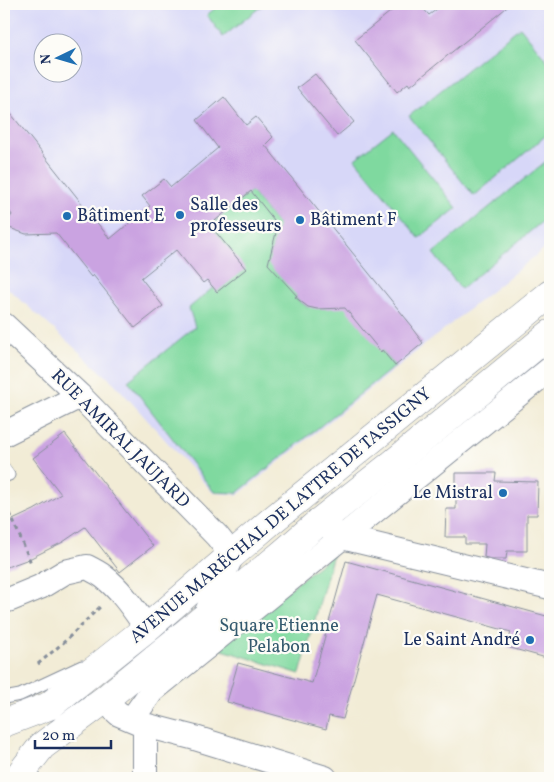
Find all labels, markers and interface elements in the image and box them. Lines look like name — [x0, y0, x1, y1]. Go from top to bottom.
north arrow — [32, 32, 82, 82]
text: N — [37, 53, 56, 65]
place label: Salle des professeurs — [190, 193, 281, 239]
place label: Bâtiment E — [77, 204, 165, 229]
place label: Bâtiment F — [310, 208, 397, 233]
marker: Salle des professeurs — [174, 209, 186, 221]
marker: Bâtiment E — [61, 210, 73, 222]
marker: Bâtiment F — [294, 214, 306, 226]
street label: RUE AMIRAL JAUJARD — [45, 364, 195, 514]
street label: AVENUE MARÉCHAL DE LATTRE DE TASSIGNY — [125, 382, 437, 650]
place label: Le Mistral — [413, 481, 493, 506]
marker: Le Mistral — [497, 487, 509, 499]
park label: Square Etienne Pelabon — [219, 614, 339, 660]
place label: Le Saint André — [403, 628, 520, 653]
marker: Le Saint André — [524, 634, 536, 646]
scale bar — [35, 717, 111, 749]
text: 20 m — [42, 726, 75, 747]

